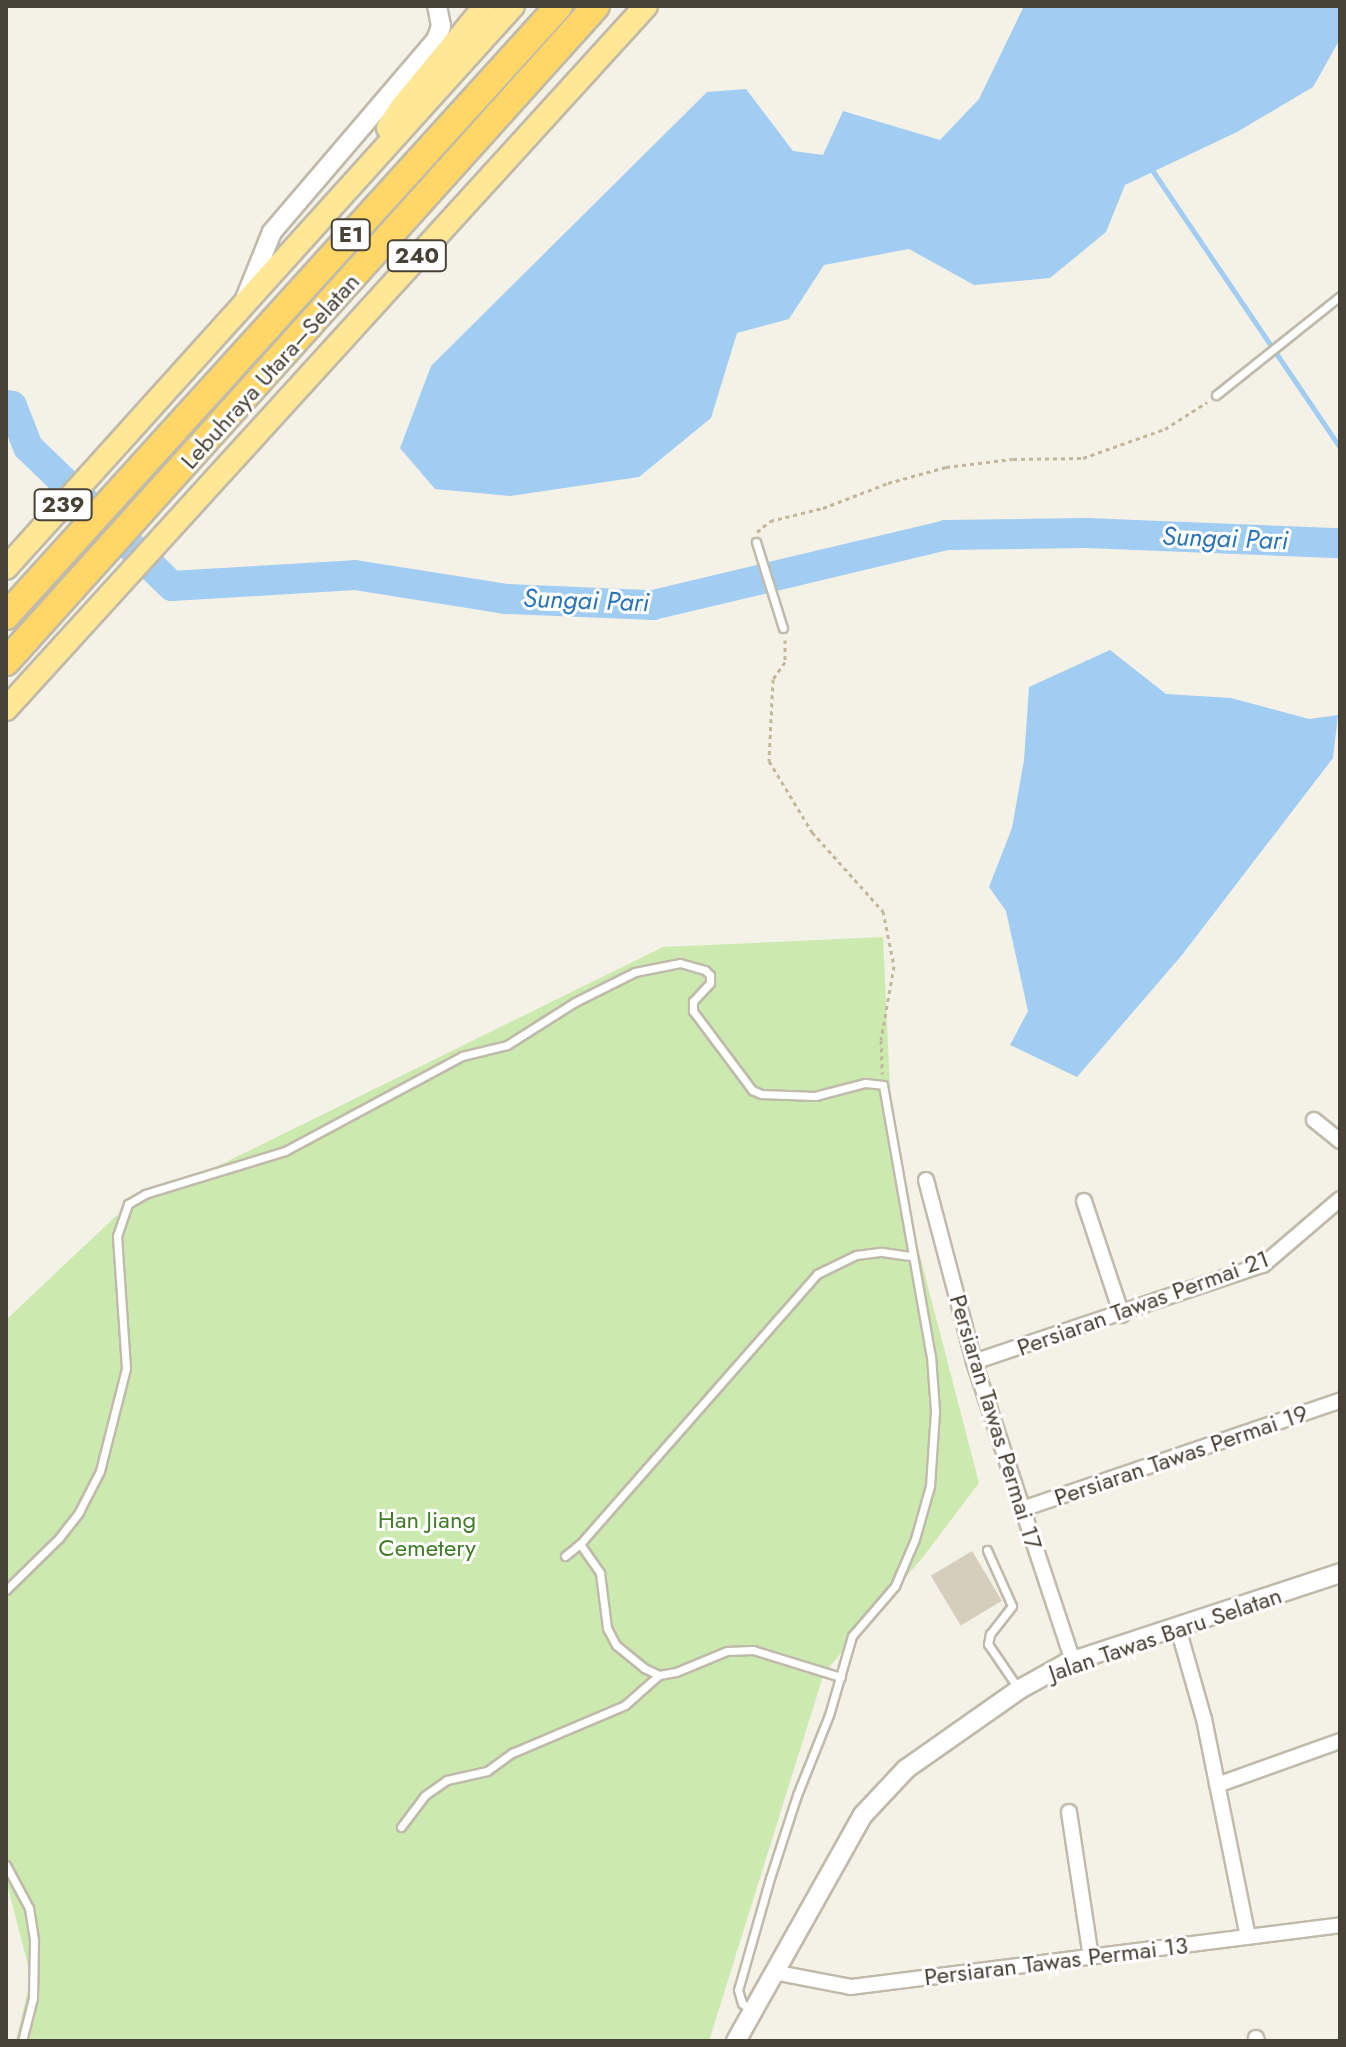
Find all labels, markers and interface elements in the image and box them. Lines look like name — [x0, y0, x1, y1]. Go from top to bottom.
road number: E1 — [329, 217, 373, 253]
road number: 240 — [385, 238, 449, 274]
street label: Lebuhraya Utara–Selatan — [175, 267, 365, 475]
road number: 239 — [33, 487, 93, 523]
water label: Sungai Pari — [1161, 521, 1289, 557]
water label: Sungai Pari — [522, 583, 650, 619]
street label: Persiaran Tawas Permai 21 — [1013, 1244, 1273, 1362]
street label: Persiaran Tawas Permai 17 — [943, 1291, 1049, 1553]
street label: Persiaran Tawas Permai 19 — [1050, 1398, 1312, 1512]
park label: Han Jiang Cemetery — [378, 1506, 476, 1562]
street label: Jalan Tawas Baru Selatan — [1045, 1581, 1285, 1687]
street label: Persiaran Tawas Permai 13 — [922, 1931, 1190, 1991]

